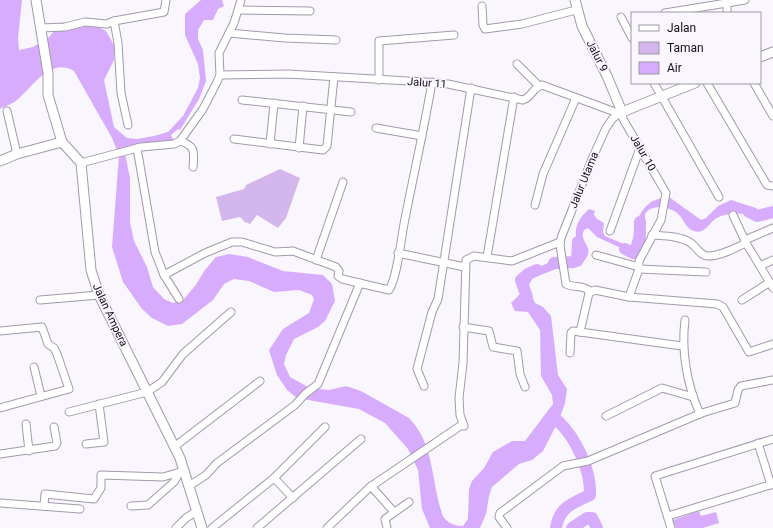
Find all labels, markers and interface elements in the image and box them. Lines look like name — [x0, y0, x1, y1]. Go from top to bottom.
legend — [631, 12, 761, 84]
text: Jalan — [667, 21, 696, 35]
street label: Jalur 9 — [584, 38, 610, 74]
text: Taman — [667, 41, 704, 55]
text: Air — [667, 61, 682, 75]
street label: Jalur 11 — [407, 75, 447, 91]
street label: Jalur 10 — [627, 133, 659, 173]
street label: Jalur Utama — [567, 150, 601, 210]
street label: Jalan Ampera — [90, 282, 130, 349]

